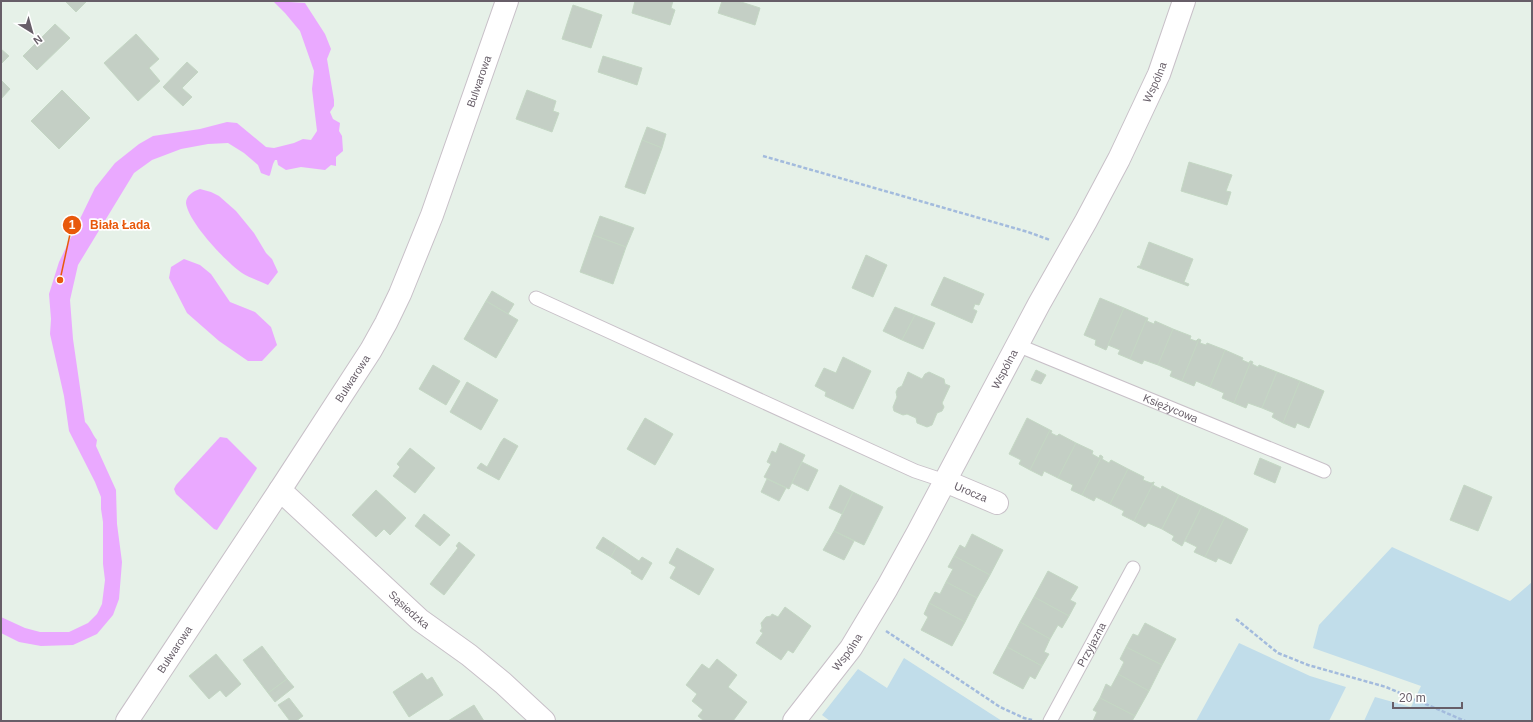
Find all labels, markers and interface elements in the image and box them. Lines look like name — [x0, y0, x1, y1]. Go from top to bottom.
north arrow — [12, 12, 52, 52]
text: N — [31, 33, 45, 47]
street label: Bulwarowa — [464, 53, 494, 109]
street label: Wspólna — [1141, 60, 1169, 104]
callout: Biała Łada — [62, 213, 158, 237]
text: 1 — [69, 218, 76, 232]
text: Biała Łada — [90, 218, 150, 232]
street label: Wspólna — [989, 347, 1020, 391]
street label: Bulwarowa — [333, 352, 373, 404]
street label: Księżycowa — [1141, 391, 1201, 425]
street label: Urocza — [952, 480, 990, 505]
street label: Sąsiedzka — [386, 588, 433, 631]
street label: Przyjazna — [1075, 620, 1109, 669]
street label: Bulwarowa — [155, 623, 195, 675]
street label: Wspólna — [830, 631, 865, 673]
scale bar — [1393, 684, 1462, 710]
text: 20 m — [1399, 691, 1426, 705]

